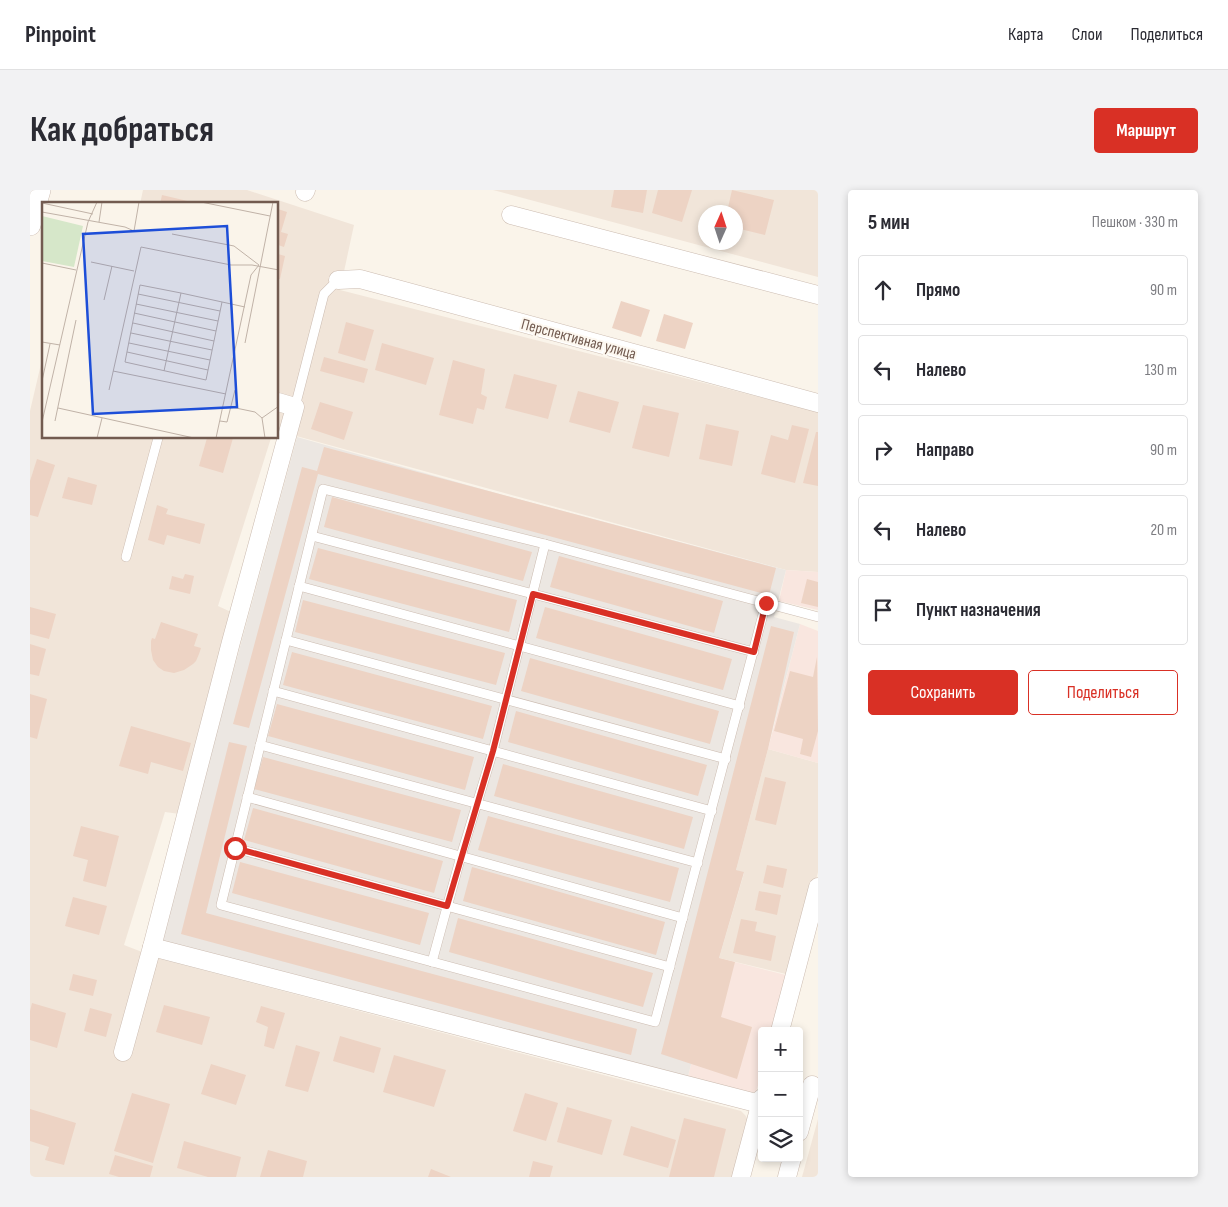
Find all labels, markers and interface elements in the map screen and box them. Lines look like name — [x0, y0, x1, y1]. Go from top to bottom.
text: Pinpoint — [25, 20, 96, 49]
text: Карта — [1008, 24, 1044, 45]
text: Слои — [1072, 24, 1103, 45]
text: Поделиться — [1131, 24, 1203, 45]
button: Маршрут — [1094, 108, 1198, 153]
text: Как добраться — [30, 109, 214, 152]
inset map — [42, 202, 279, 439]
north arrow — [698, 205, 743, 250]
text: 5 мин — [868, 210, 910, 235]
text: Пешком · 330 m — [1092, 213, 1178, 232]
icon: ahead — [869, 276, 897, 304]
text: Прямо — [916, 279, 960, 302]
text: 90 m — [1150, 281, 1177, 300]
street label: Перспективная улица — [519, 315, 638, 364]
icon: left — [869, 356, 897, 384]
text: Налево — [916, 359, 966, 382]
text: 130 m — [1145, 361, 1177, 380]
icon: right — [869, 436, 897, 464]
text: Направо — [916, 439, 974, 462]
text: 90 m — [1150, 441, 1177, 460]
icon: left — [869, 516, 897, 544]
text: Налево — [916, 519, 966, 542]
text: 20 m — [1150, 521, 1177, 540]
route end — [755, 592, 778, 615]
icon: arrive — [869, 596, 897, 624]
text: Пункт назначения — [916, 599, 1041, 622]
button: Сохранить — [868, 670, 1018, 715]
button: Поделиться — [1028, 670, 1178, 715]
route start — [224, 837, 247, 860]
map controls — [758, 1027, 803, 1162]
button: + — [758, 1027, 803, 1072]
button: − — [758, 1072, 803, 1117]
button: layers — [758, 1117, 803, 1162]

